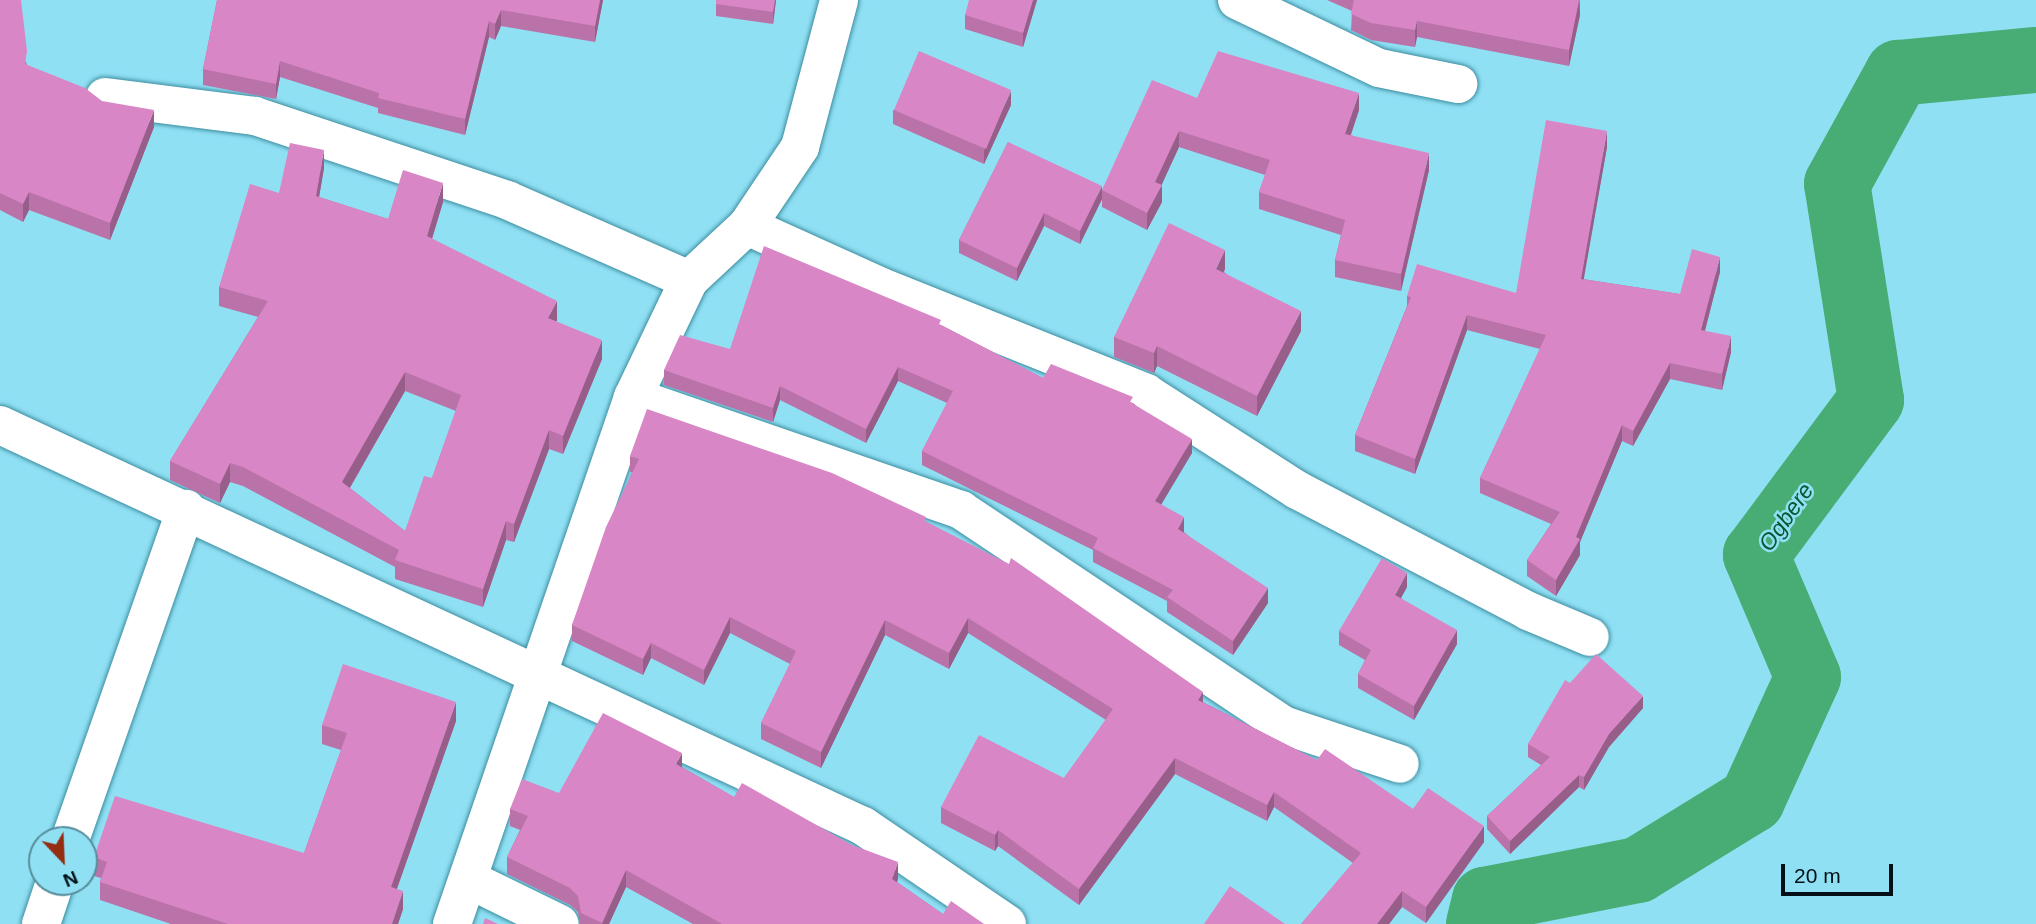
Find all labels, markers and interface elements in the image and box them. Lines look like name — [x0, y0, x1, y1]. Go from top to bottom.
water label: Ogbere — [1753, 478, 1819, 556]
north arrow — [28, 826, 98, 896]
scale bar — [1784, 850, 1896, 894]
text: 20 m — [1794, 864, 1841, 887]
text: N — [60, 867, 81, 891]

